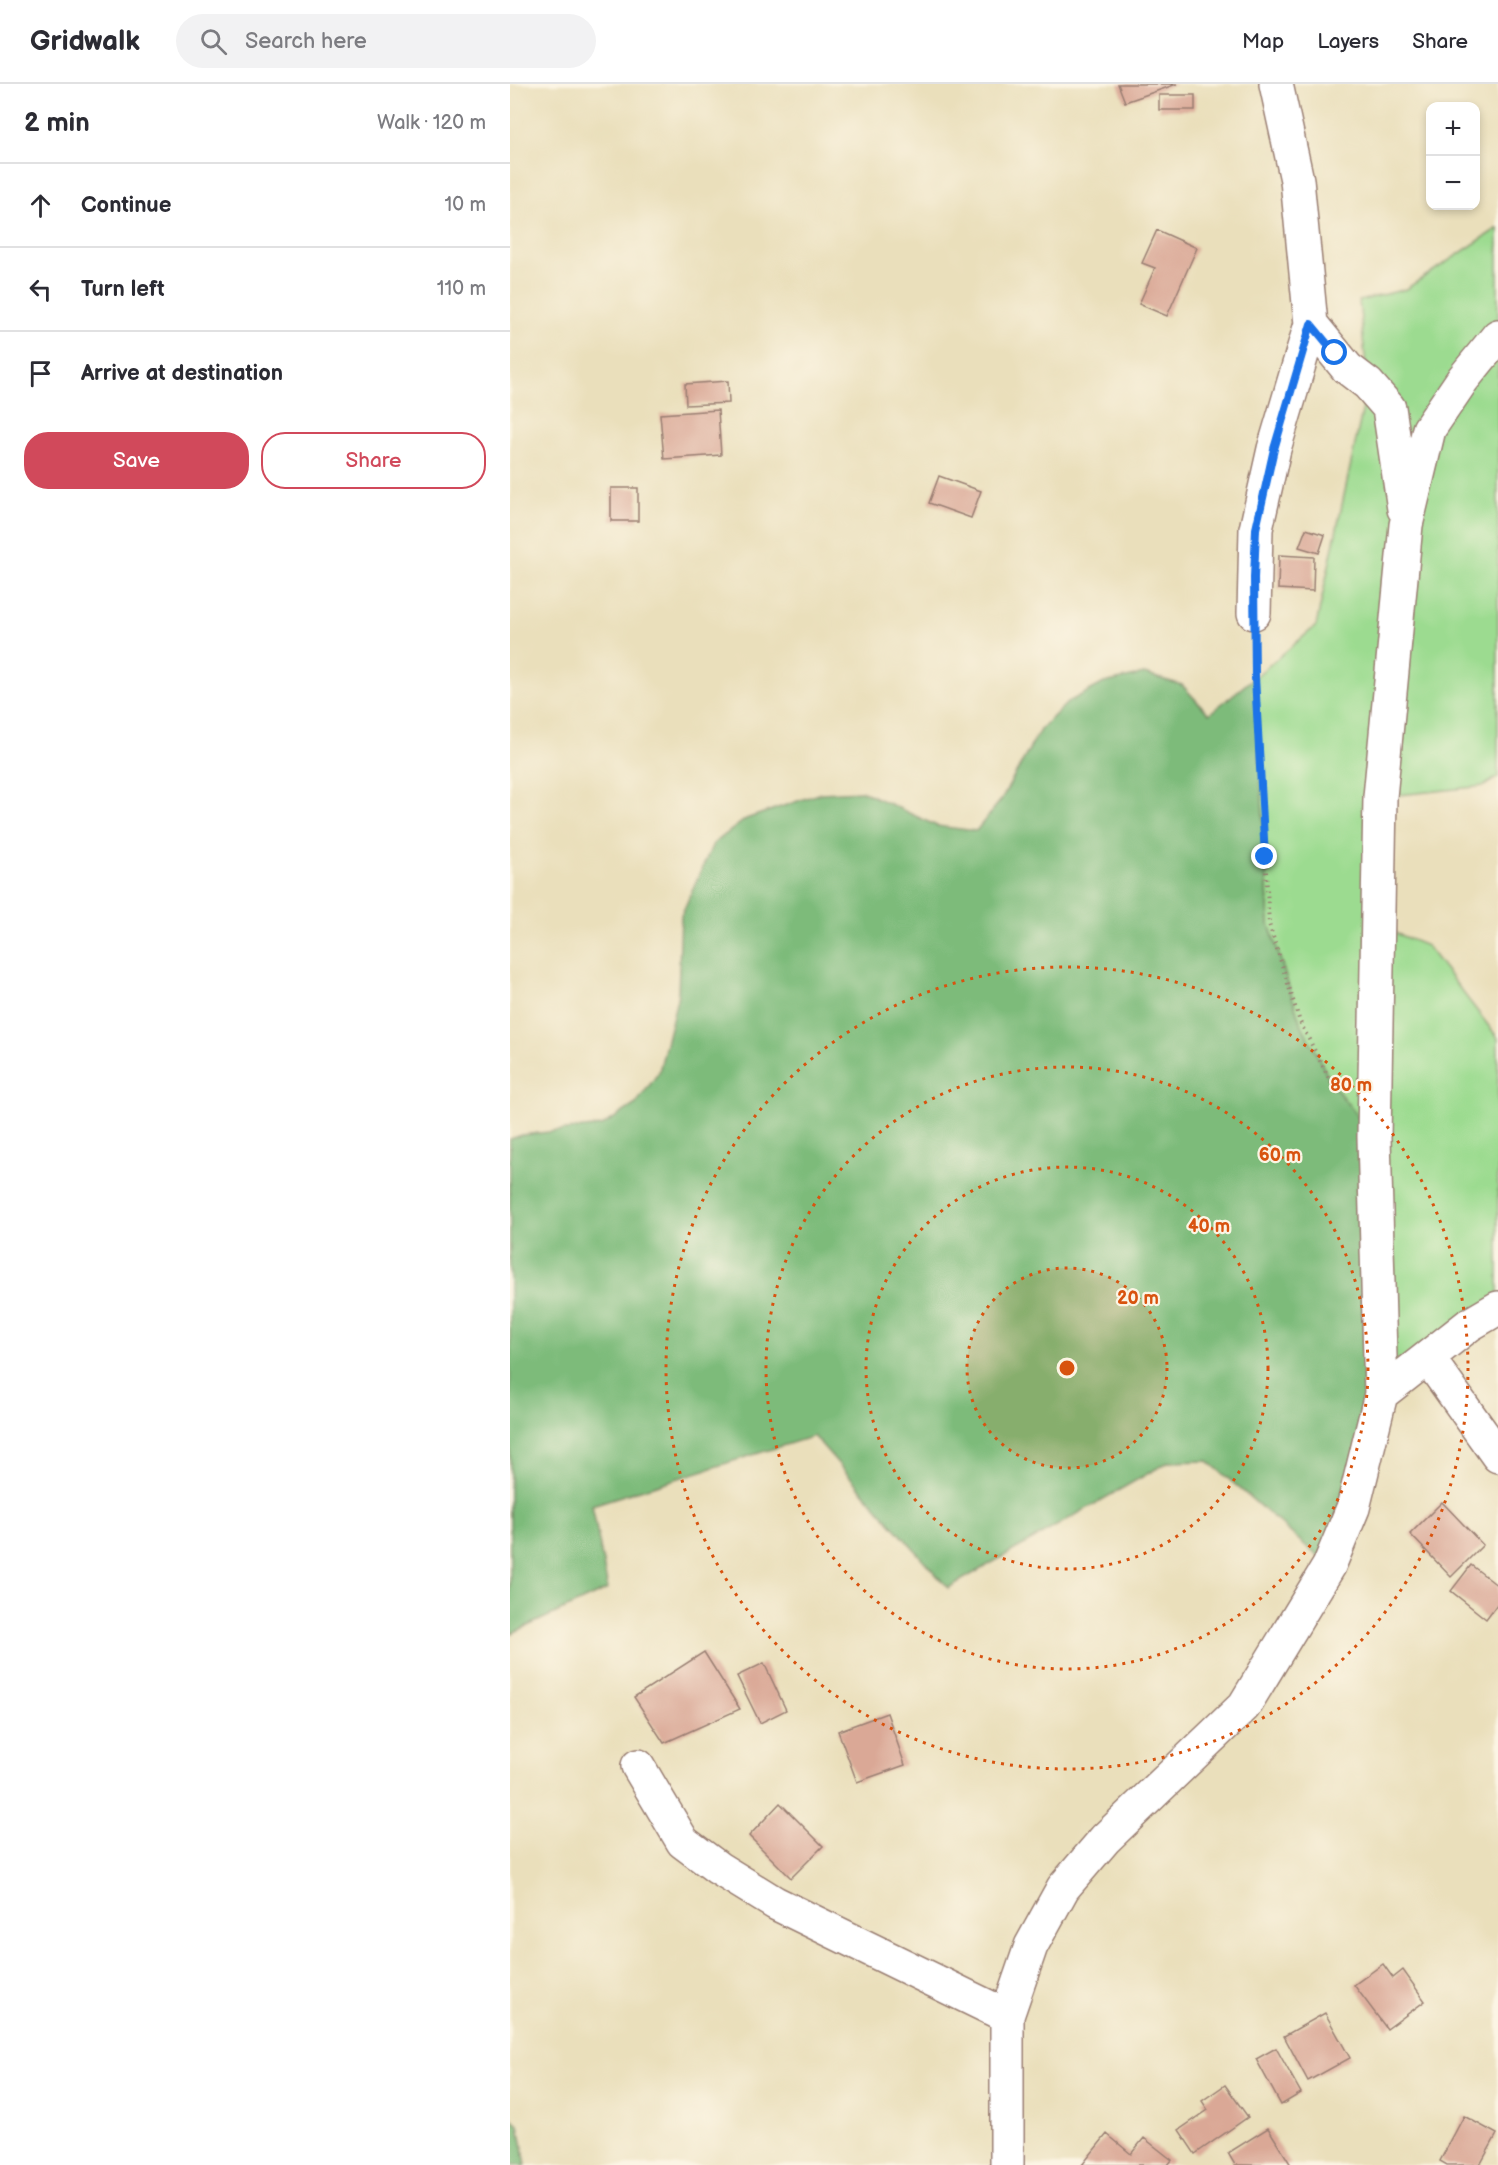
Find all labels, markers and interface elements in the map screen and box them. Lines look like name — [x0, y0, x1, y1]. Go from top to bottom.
search box — [176, 14, 596, 68]
text: Gridwalk — [30, 25, 140, 58]
icon: search — [197, 25, 230, 58]
text: Search here — [245, 28, 367, 55]
text: Map — [1242, 29, 1284, 54]
text: Layers — [1317, 29, 1379, 54]
text: Share — [1412, 29, 1468, 54]
map controls — [1426, 102, 1480, 210]
button: + — [1426, 102, 1480, 156]
text: 2 min — [24, 108, 90, 139]
text: Walk · 120 m — [377, 111, 486, 135]
button: − — [1426, 156, 1480, 210]
icon: ahead — [24, 189, 57, 222]
text: Continue — [81, 192, 171, 219]
text: 10 m — [445, 193, 486, 217]
icon: left — [24, 273, 57, 306]
text: Turn left — [81, 276, 165, 303]
text: 110 m — [437, 277, 486, 301]
route start — [1321, 339, 1347, 365]
icon: arrive — [24, 357, 57, 390]
text: Arrive at destination — [81, 360, 283, 387]
button: Save — [24, 432, 249, 489]
button: Share — [261, 432, 486, 489]
route end — [1251, 843, 1277, 869]
text: 80 m — [1330, 1075, 1372, 1096]
text: 60 m — [1259, 1145, 1301, 1166]
text: 40 m — [1188, 1216, 1230, 1237]
text: 20 m — [1117, 1288, 1159, 1309]
centre of rings — [1057, 1358, 1077, 1378]

